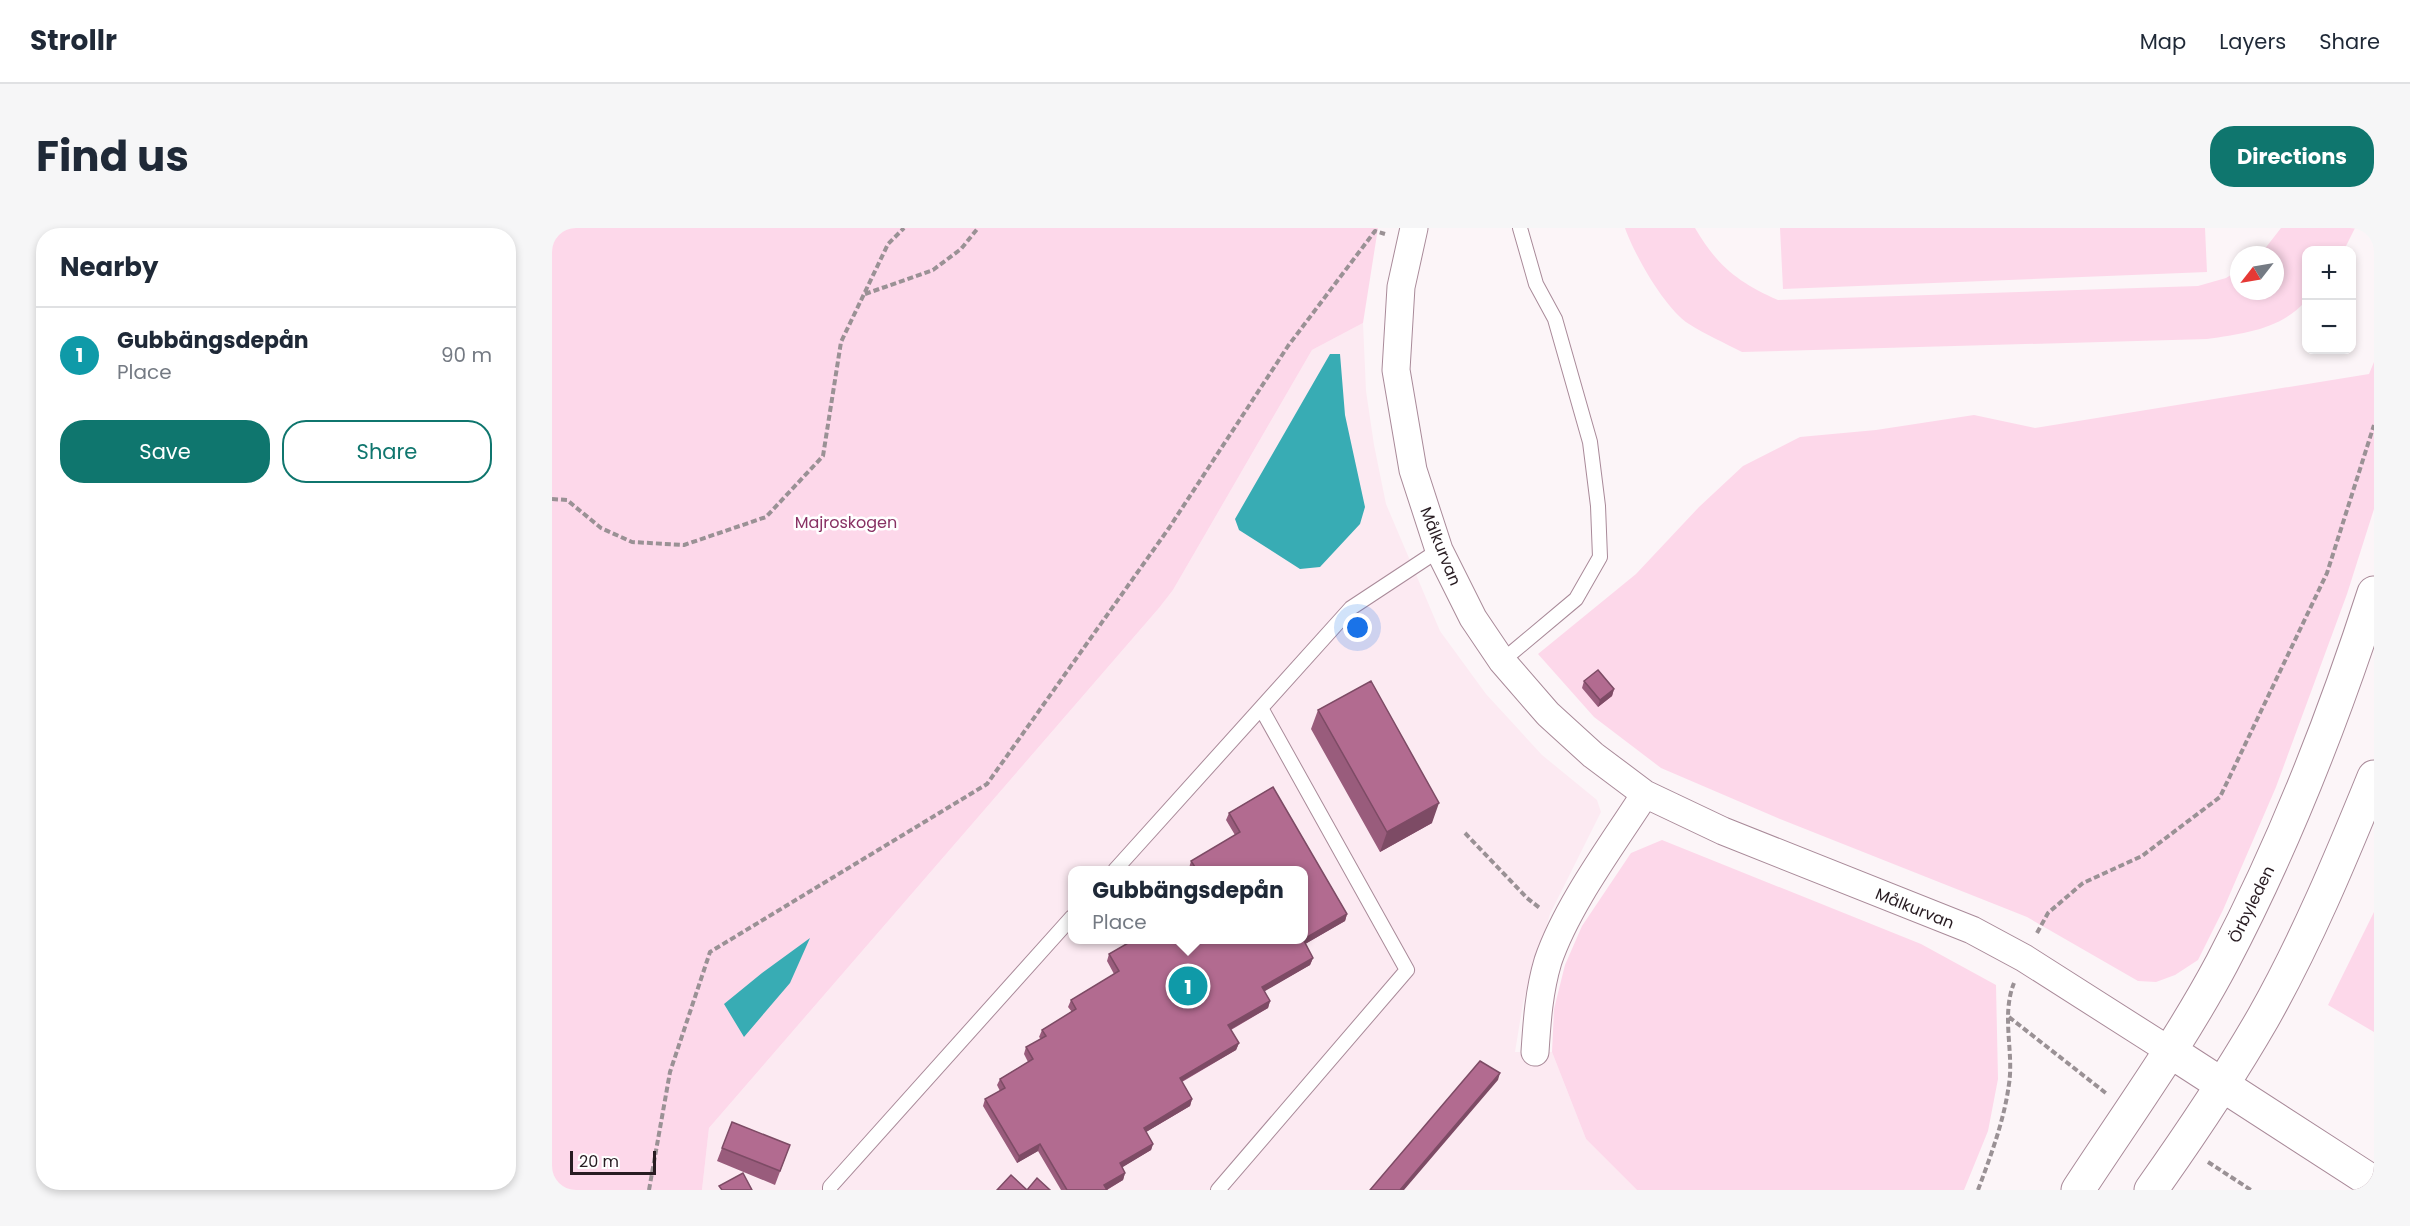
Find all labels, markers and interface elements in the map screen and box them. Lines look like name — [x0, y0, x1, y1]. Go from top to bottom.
text: Strollr — [30, 21, 117, 60]
text: Map — [2140, 27, 2186, 56]
text: Layers — [2219, 27, 2286, 56]
text: Share — [2319, 27, 2380, 56]
button: Directions — [2210, 126, 2374, 187]
text: Find us — [36, 127, 189, 186]
north arrow — [2230, 246, 2284, 300]
map controls — [2302, 246, 2356, 354]
button: + — [2302, 246, 2356, 300]
text: Nearby — [60, 249, 158, 285]
button: − — [2302, 300, 2356, 354]
text: Gubbängsdepån — [117, 325, 309, 356]
text: 1 — [76, 341, 83, 369]
text: 90 m — [441, 341, 492, 369]
text: Place — [117, 358, 172, 386]
button: Save — [60, 420, 270, 483]
button: Share — [282, 420, 492, 483]
street label: Målkurvan — [1414, 503, 1467, 589]
park label: Majroskogen — [795, 511, 897, 534]
your location — [1343, 613, 1372, 642]
street label: Örbyleden — [2223, 862, 2280, 947]
popup — [1068, 866, 1308, 944]
text: Gubbängsdepån — [1092, 875, 1284, 906]
street label: Målkurvan — [1872, 882, 1958, 935]
text: Place — [1092, 908, 1147, 936]
pin: 1 — [1168, 964, 1208, 1008]
scale bar — [570, 1148, 656, 1176]
text: 20 m — [579, 1150, 619, 1173]

